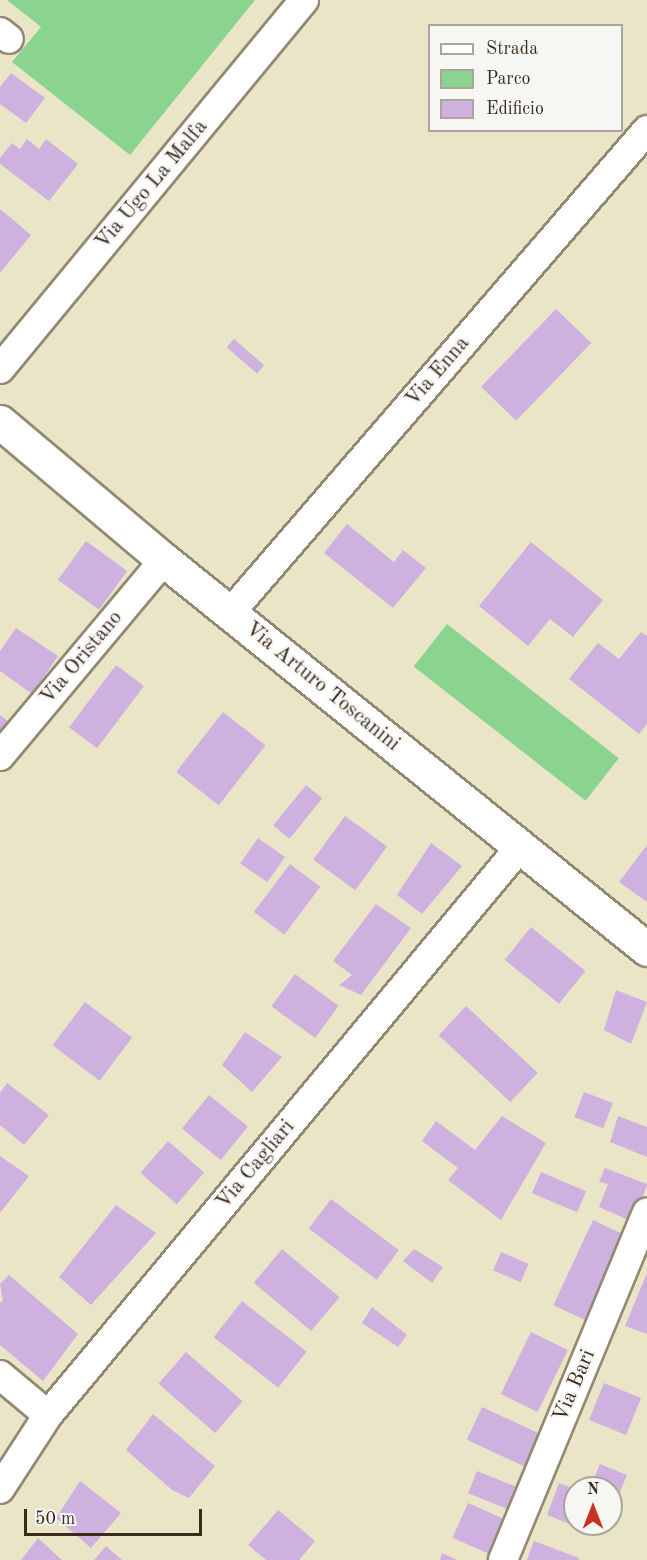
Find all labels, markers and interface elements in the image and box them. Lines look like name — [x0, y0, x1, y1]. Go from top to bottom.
legend — [428, 24, 623, 132]
text: Strada — [486, 40, 538, 58]
text: Parco — [486, 70, 531, 88]
text: Edificio — [486, 100, 544, 118]
street label: Via Ugo La Malfa — [90, 115, 214, 255]
street label: Via Enna — [401, 332, 475, 412]
street label: Via Oristano — [35, 606, 129, 710]
street label: Via Arturo Toscanini — [239, 617, 405, 757]
street label: Via Cagliari — [211, 1115, 301, 1215]
street label: Via Bari — [548, 1346, 602, 1426]
north arrow — [563, 1476, 623, 1536]
text: N — [587, 1482, 599, 1498]
scale bar — [27, 1497, 206, 1535]
text: 50 m — [35, 1510, 75, 1528]

